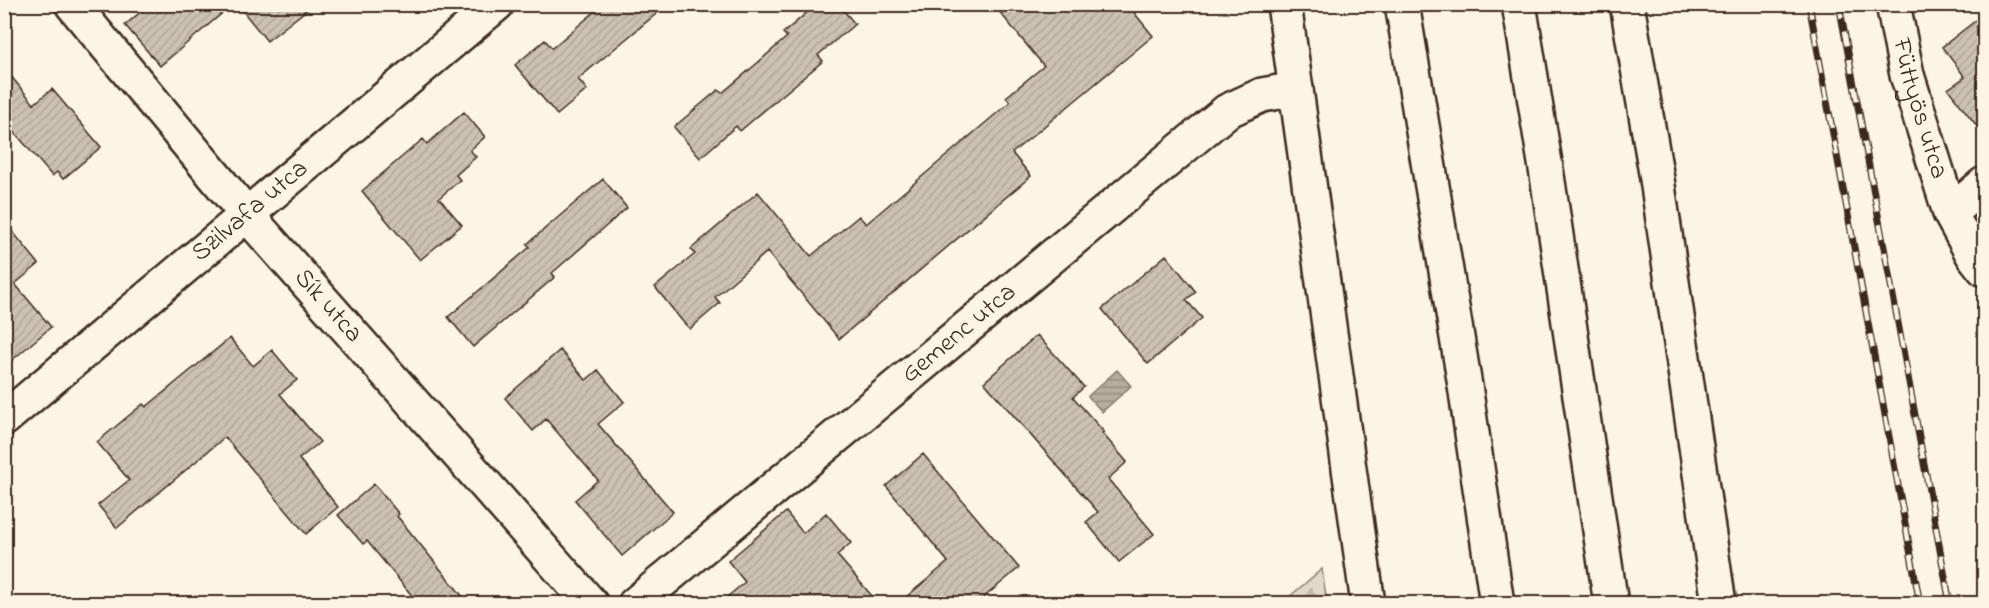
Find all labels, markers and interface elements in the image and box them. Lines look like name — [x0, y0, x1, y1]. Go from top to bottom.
street label: Füttyös utca — [1881, 34, 1957, 184]
street label: Szilvafa utca — [184, 151, 317, 272]
street label: Sík utca — [284, 261, 371, 352]
street label: Gemenc utca — [893, 275, 1025, 393]

